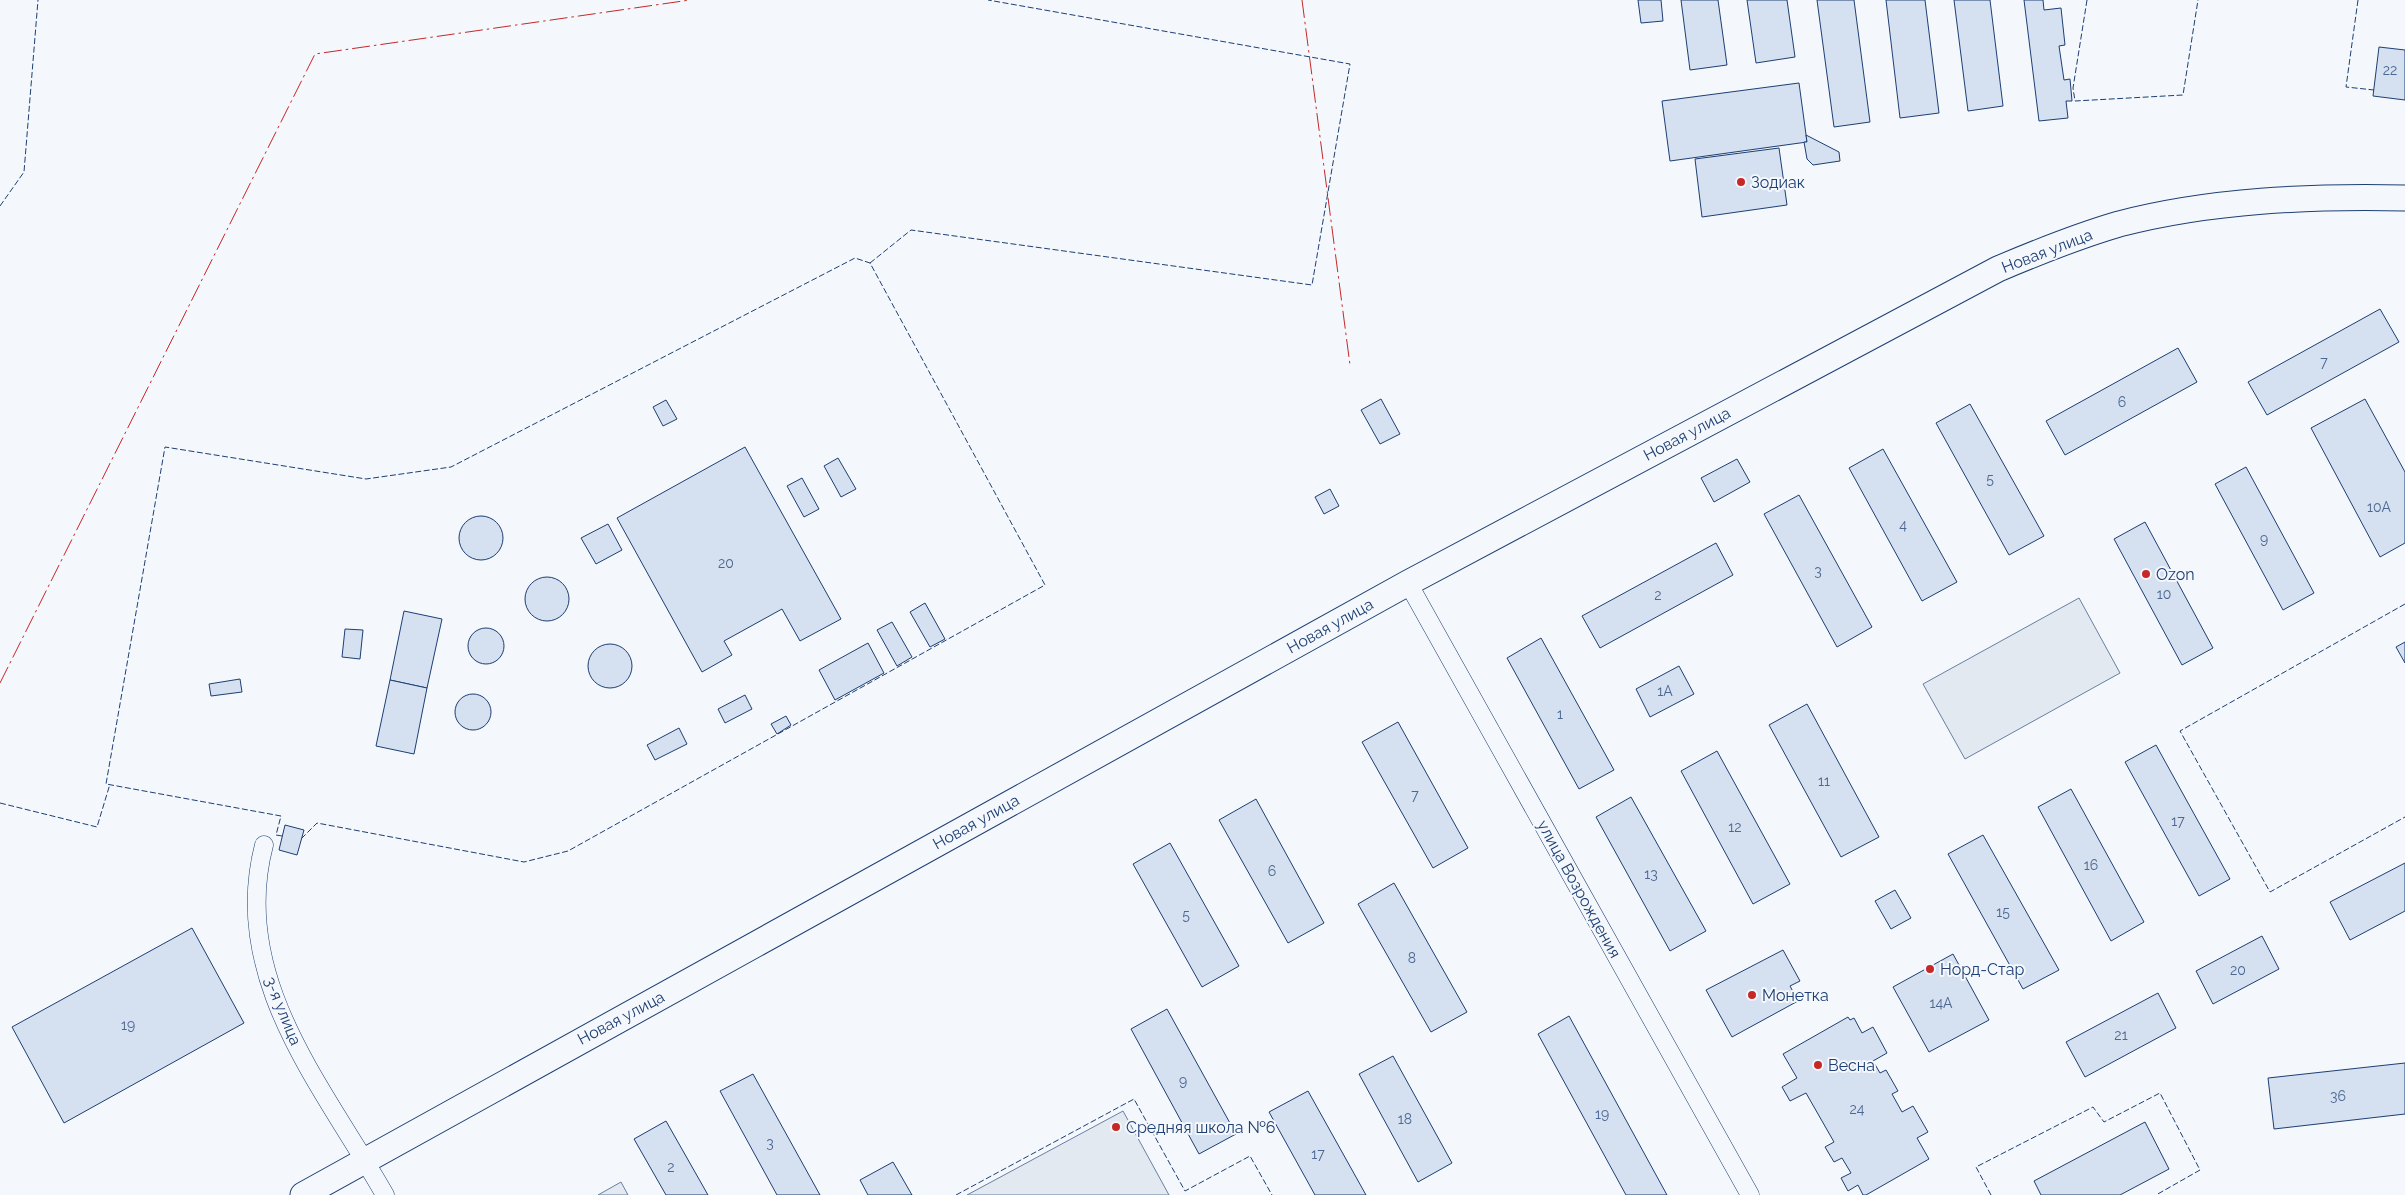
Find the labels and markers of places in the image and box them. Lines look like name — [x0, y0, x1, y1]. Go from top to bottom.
place label: Зодиак — [1751, 173, 1805, 192]
marker: Зодиак — [1735, 176, 1747, 188]
place label: Ozon — [2156, 565, 2195, 584]
marker: Ozon — [2140, 568, 2152, 580]
place label: Норд-Стар — [1940, 960, 2024, 979]
marker: Норд-Стар — [1924, 963, 1936, 975]
place label: Монетка — [1762, 986, 1829, 1005]
marker: Монетка — [1746, 989, 1758, 1001]
place label: Весна — [1828, 1056, 1875, 1075]
marker: Весна — [1812, 1059, 1824, 1071]
place label: Средняя школа №6 — [1126, 1118, 1275, 1137]
marker: Средняя школа №6 — [1110, 1121, 1122, 1133]

